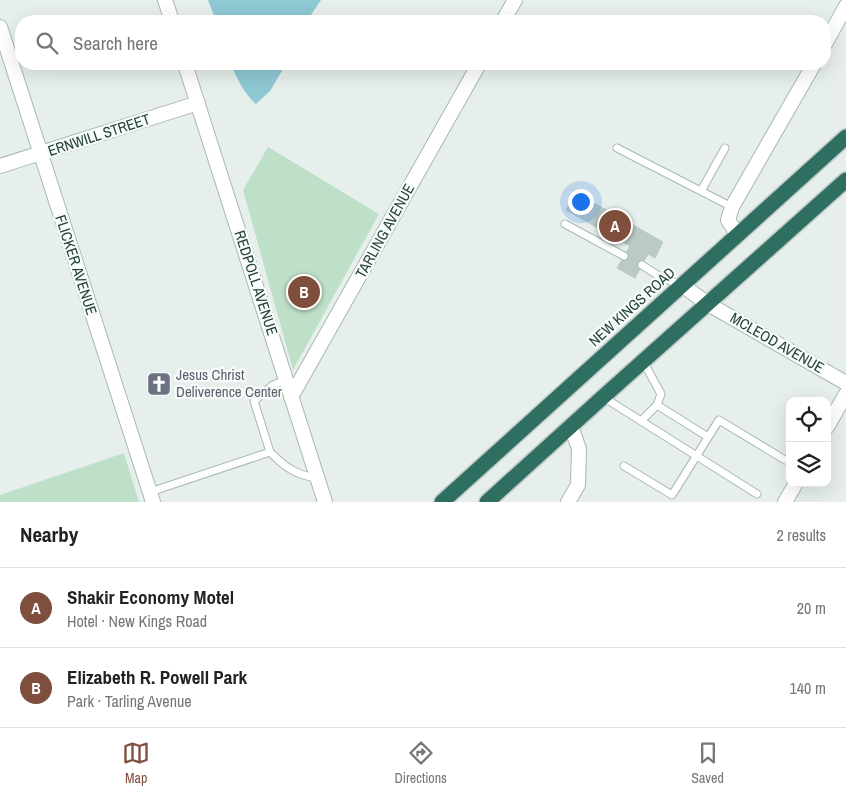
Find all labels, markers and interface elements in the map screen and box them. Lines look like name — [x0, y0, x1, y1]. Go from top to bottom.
search box — [15, 15, 831, 70]
icon: search — [33, 29, 61, 57]
text: Search here — [73, 30, 158, 56]
street label: ERNWILL STREET — [45, 108, 153, 161]
street label: TARLING AVENUE — [350, 180, 419, 282]
your location — [568, 189, 594, 215]
pin: A — [599, 207, 631, 245]
street label: FLICKER AVENUE — [50, 212, 103, 318]
street label: REDPOLL AVENUE — [230, 228, 283, 338]
street label: NEW KINGS ROAD — [584, 262, 679, 351]
pin: B — [288, 273, 320, 311]
street label: MCLEOD AVENUE — [727, 307, 828, 378]
place label: Jesus Christ Deliverence Center — [176, 364, 282, 402]
church icon: Jesus Christ Deliverence Center — [146, 371, 172, 397]
map controls — [786, 397, 831, 487]
button: locate — [786, 397, 831, 442]
button: layers — [786, 442, 831, 487]
text: Nearby — [20, 520, 78, 549]
text: 2 results — [776, 524, 826, 546]
text: Shakir Economy Motel — [67, 584, 234, 610]
text: A — [31, 597, 41, 619]
text: 20 m — [797, 597, 826, 619]
text: Hotel · New Kings Road — [67, 610, 207, 632]
text: Elizabeth R. Powell Park — [67, 664, 247, 690]
text: B — [31, 677, 41, 699]
text: 140 m — [790, 677, 826, 699]
text: Park · Tarling Avenue — [67, 690, 192, 712]
tab: Map — [122, 739, 150, 787]
tab: Directions — [395, 739, 447, 787]
tab: Saved — [691, 739, 724, 787]

